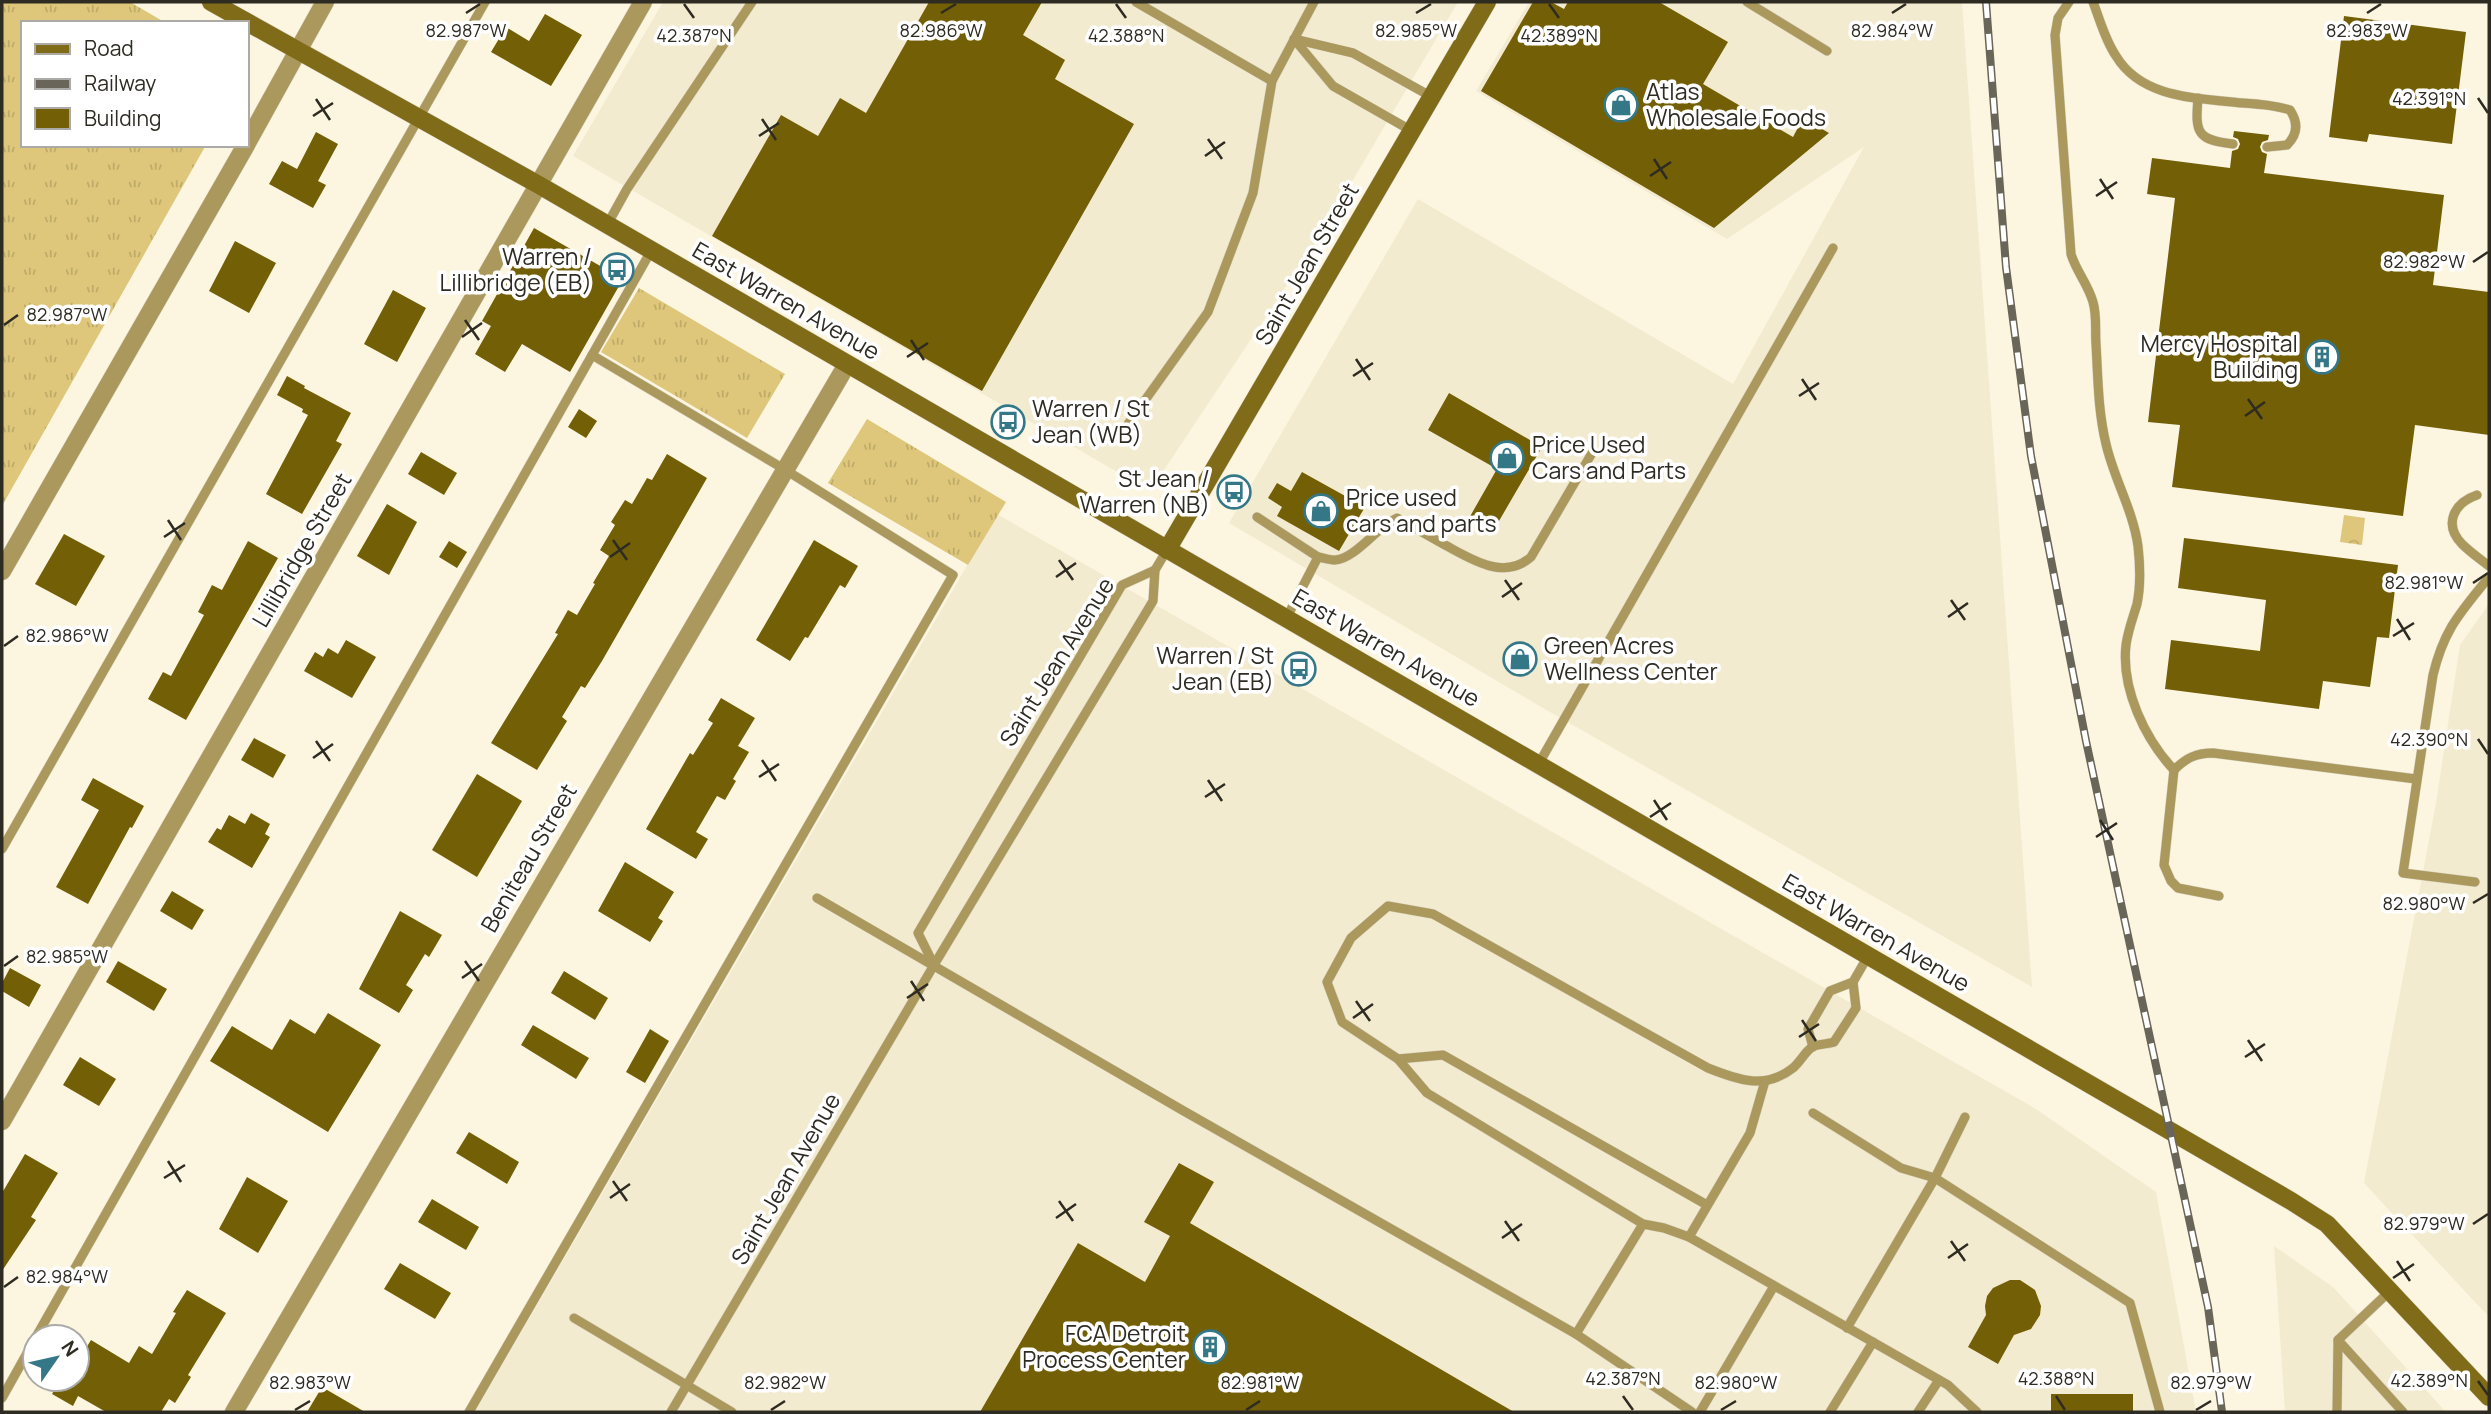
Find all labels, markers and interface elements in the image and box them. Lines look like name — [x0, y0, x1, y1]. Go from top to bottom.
text: 82.987°W — [426, 18, 507, 42]
text: 82.986°W — [900, 18, 983, 42]
text: 82.985°W — [1375, 18, 1457, 42]
text: 82.984°W — [1851, 18, 1933, 42]
text: 82.983°W — [2326, 18, 2408, 42]
legend — [21, 21, 248, 147]
text: 42.387°N — [656, 23, 732, 47]
text: 42.388°N — [1088, 23, 1164, 47]
text: 42.389°N — [1520, 23, 1598, 47]
text: Road — [84, 34, 134, 62]
text: Railway — [84, 69, 156, 97]
place label: Atlas Wholesale Foods — [1646, 75, 1826, 133]
shop icon: Atlas Wholesale Foods — [1602, 86, 1640, 124]
text: 42.391°N — [2392, 86, 2466, 110]
text: Building — [84, 104, 161, 132]
street label: Saint Jean Street — [1247, 177, 1366, 350]
street label: East Warren Avenue — [687, 233, 886, 367]
place label: Warren / Lillibridge (EB) — [439, 240, 592, 298]
text: 82.982°W — [2383, 249, 2465, 273]
bus stop icon: Warren / Lillibridge (EB) — [598, 251, 636, 289]
text: 82.987°W — [27, 302, 108, 326]
place label: Mercy Hospital Building — [2141, 327, 2298, 385]
building icon: Mercy Hospital Building — [2303, 338, 2341, 376]
place label: Warren / St Jean (WB) — [1032, 392, 1150, 450]
bus stop icon: Warren / St Jean (WB) — [989, 403, 1027, 441]
place label: Price Used Cars and Parts — [1532, 428, 1686, 486]
shop icon: Price Used Cars and Parts — [1488, 439, 1526, 477]
place label: St Jean / Warren (NB) — [1080, 462, 1210, 520]
street label: Lillibridge Street — [244, 466, 358, 633]
bus stop icon: St Jean / Warren (NB) — [1215, 473, 1253, 511]
place label: Price used cars and parts — [1346, 481, 1497, 539]
shop icon: Price used cars and parts — [1302, 492, 1340, 530]
text: 82.981°W — [2385, 570, 2464, 594]
street label: Saint Jean Avenue — [991, 571, 1121, 752]
street label: East Warren Avenue — [1287, 580, 1486, 714]
text: 82.986°W — [26, 623, 109, 647]
place label: Green Acres Wellness Center — [1544, 629, 1718, 687]
place label: Warren / St Jean (EB) — [1156, 639, 1274, 697]
shop icon: Green Acres Wellness Center — [1501, 640, 1539, 678]
bus stop icon: Warren / St Jean (EB) — [1280, 650, 1318, 688]
text: 42.390°N — [2390, 727, 2468, 751]
street label: Beniteau Street — [473, 777, 584, 938]
street label: East Warren Avenue — [1777, 865, 1976, 999]
text: 82.980°W — [2383, 891, 2466, 915]
text: 82.985°W — [26, 944, 108, 968]
street label: Saint Jean Avenue — [723, 1087, 847, 1270]
text: 82.979°W — [2383, 1211, 2465, 1235]
text: 82.984°W — [26, 1264, 108, 1288]
place label: FCA Detroit Process Center — [1022, 1317, 1186, 1375]
north arrow — [21, 1323, 91, 1393]
building icon: FCA Detroit Process Center — [1191, 1328, 1229, 1366]
text: N — [55, 1336, 85, 1361]
text: 42.387°N — [1585, 1366, 1661, 1390]
text: 42.388°N — [2018, 1366, 2094, 1390]
text: 42.389°N — [2390, 1368, 2468, 1392]
text: 82.983°W — [269, 1370, 351, 1394]
text: 82.982°W — [744, 1370, 826, 1394]
text: 82.981°W — [1221, 1370, 1300, 1394]
text: 82.980°W — [1695, 1370, 1778, 1394]
text: 82.979°W — [2170, 1370, 2252, 1394]

